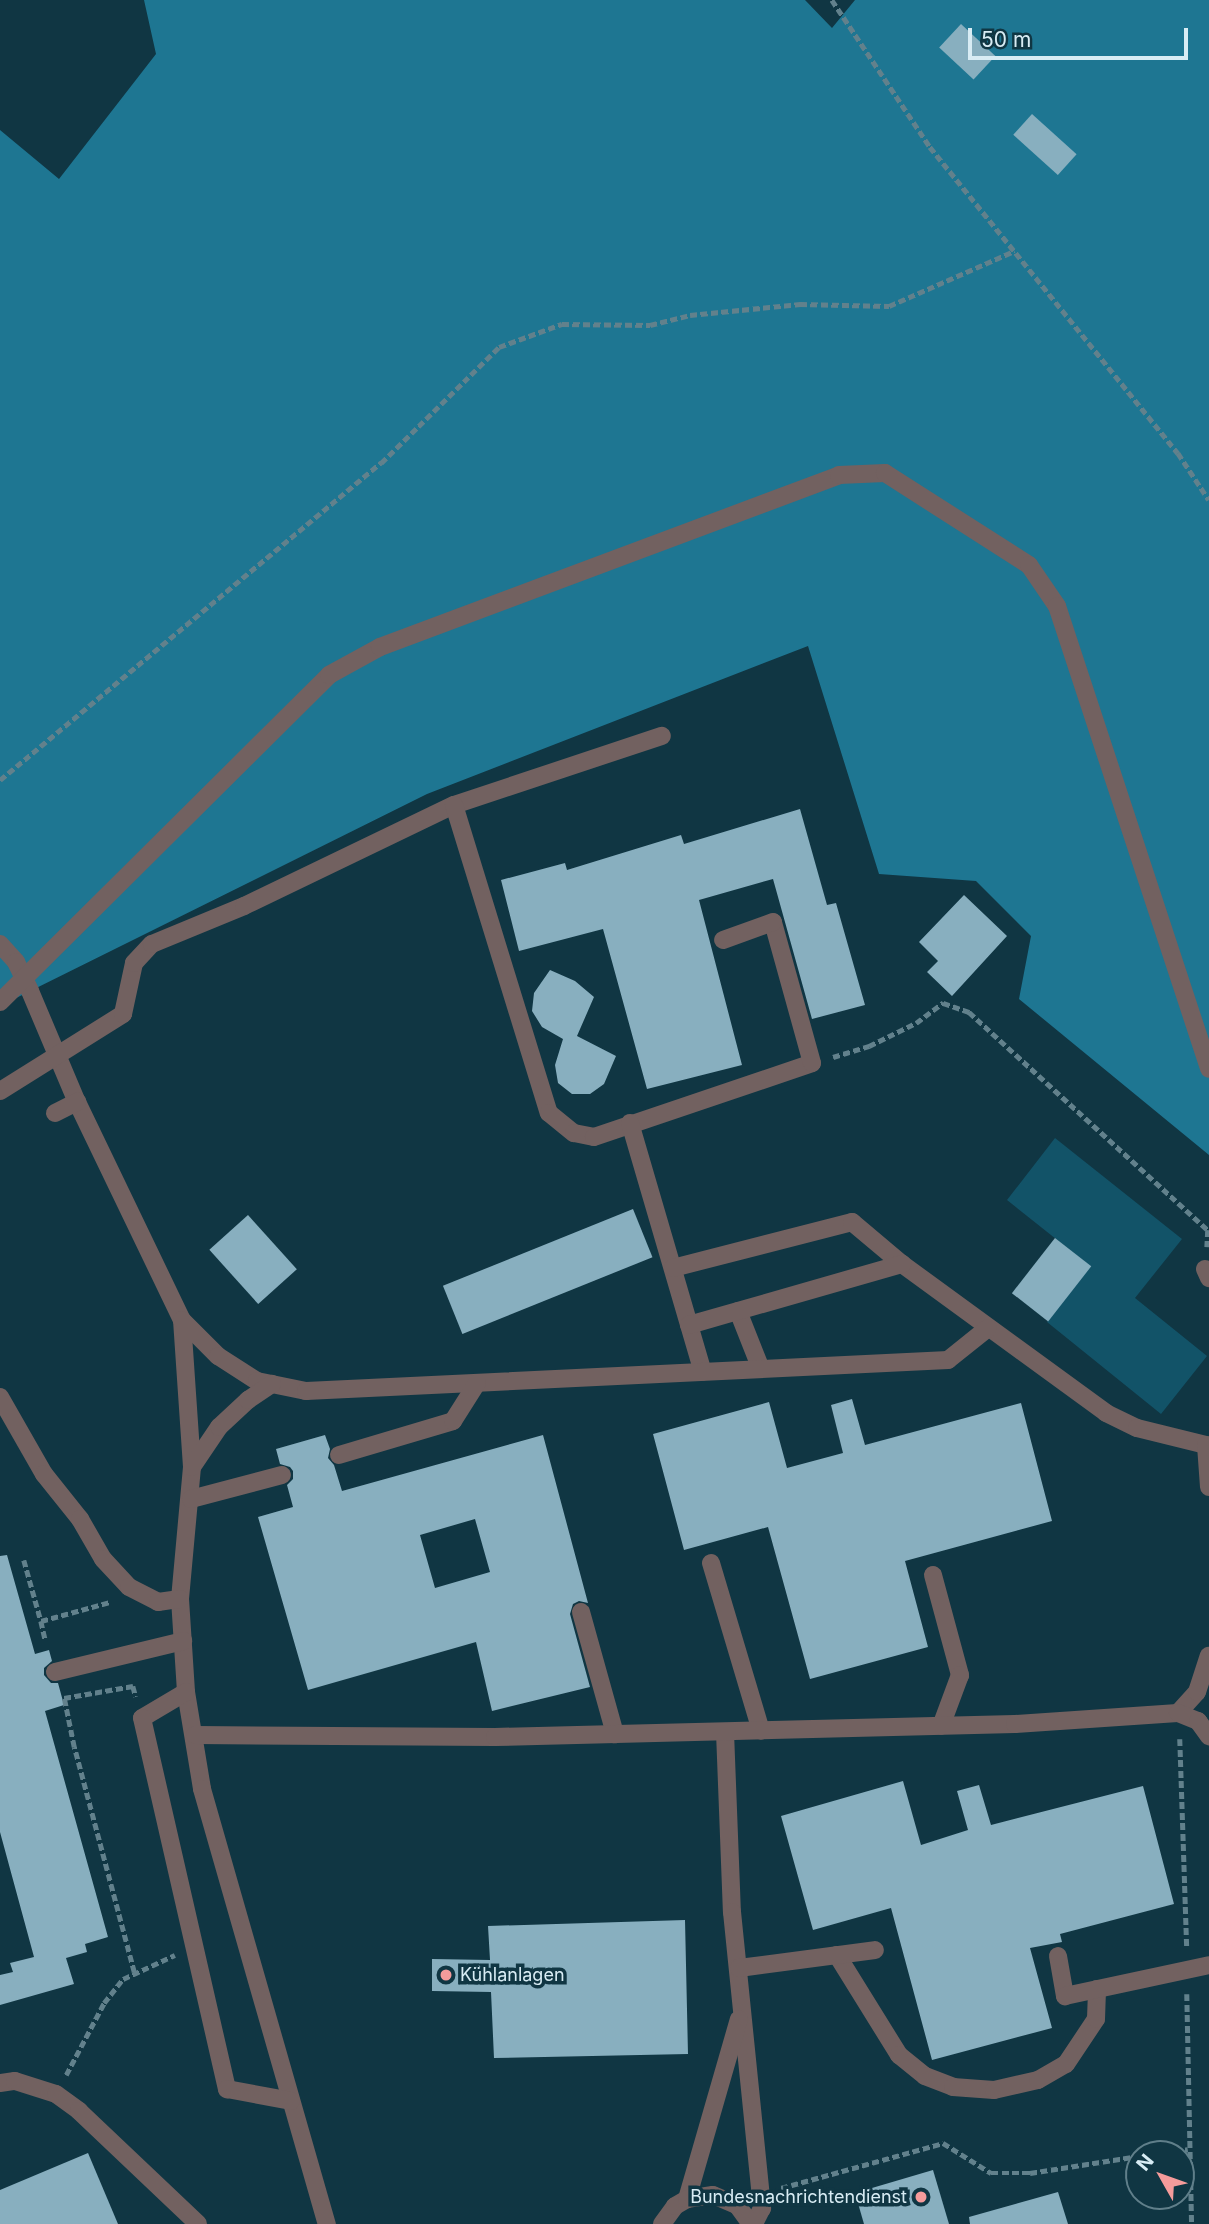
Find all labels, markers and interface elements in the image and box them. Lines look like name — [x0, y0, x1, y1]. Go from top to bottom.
scale bar — [971, 14, 1192, 58]
text: 50 m — [981, 27, 1031, 52]
place label: Kühlanlagen — [460, 1964, 565, 1986]
marker: Kühlanlagen — [438, 1967, 454, 1983]
north arrow — [1125, 2140, 1195, 2210]
text: N — [1132, 2150, 1159, 2175]
place label: Bundesnachrichtendienst — [690, 2186, 907, 2208]
marker: Bundesnachrichtendienst — [913, 2189, 929, 2205]

